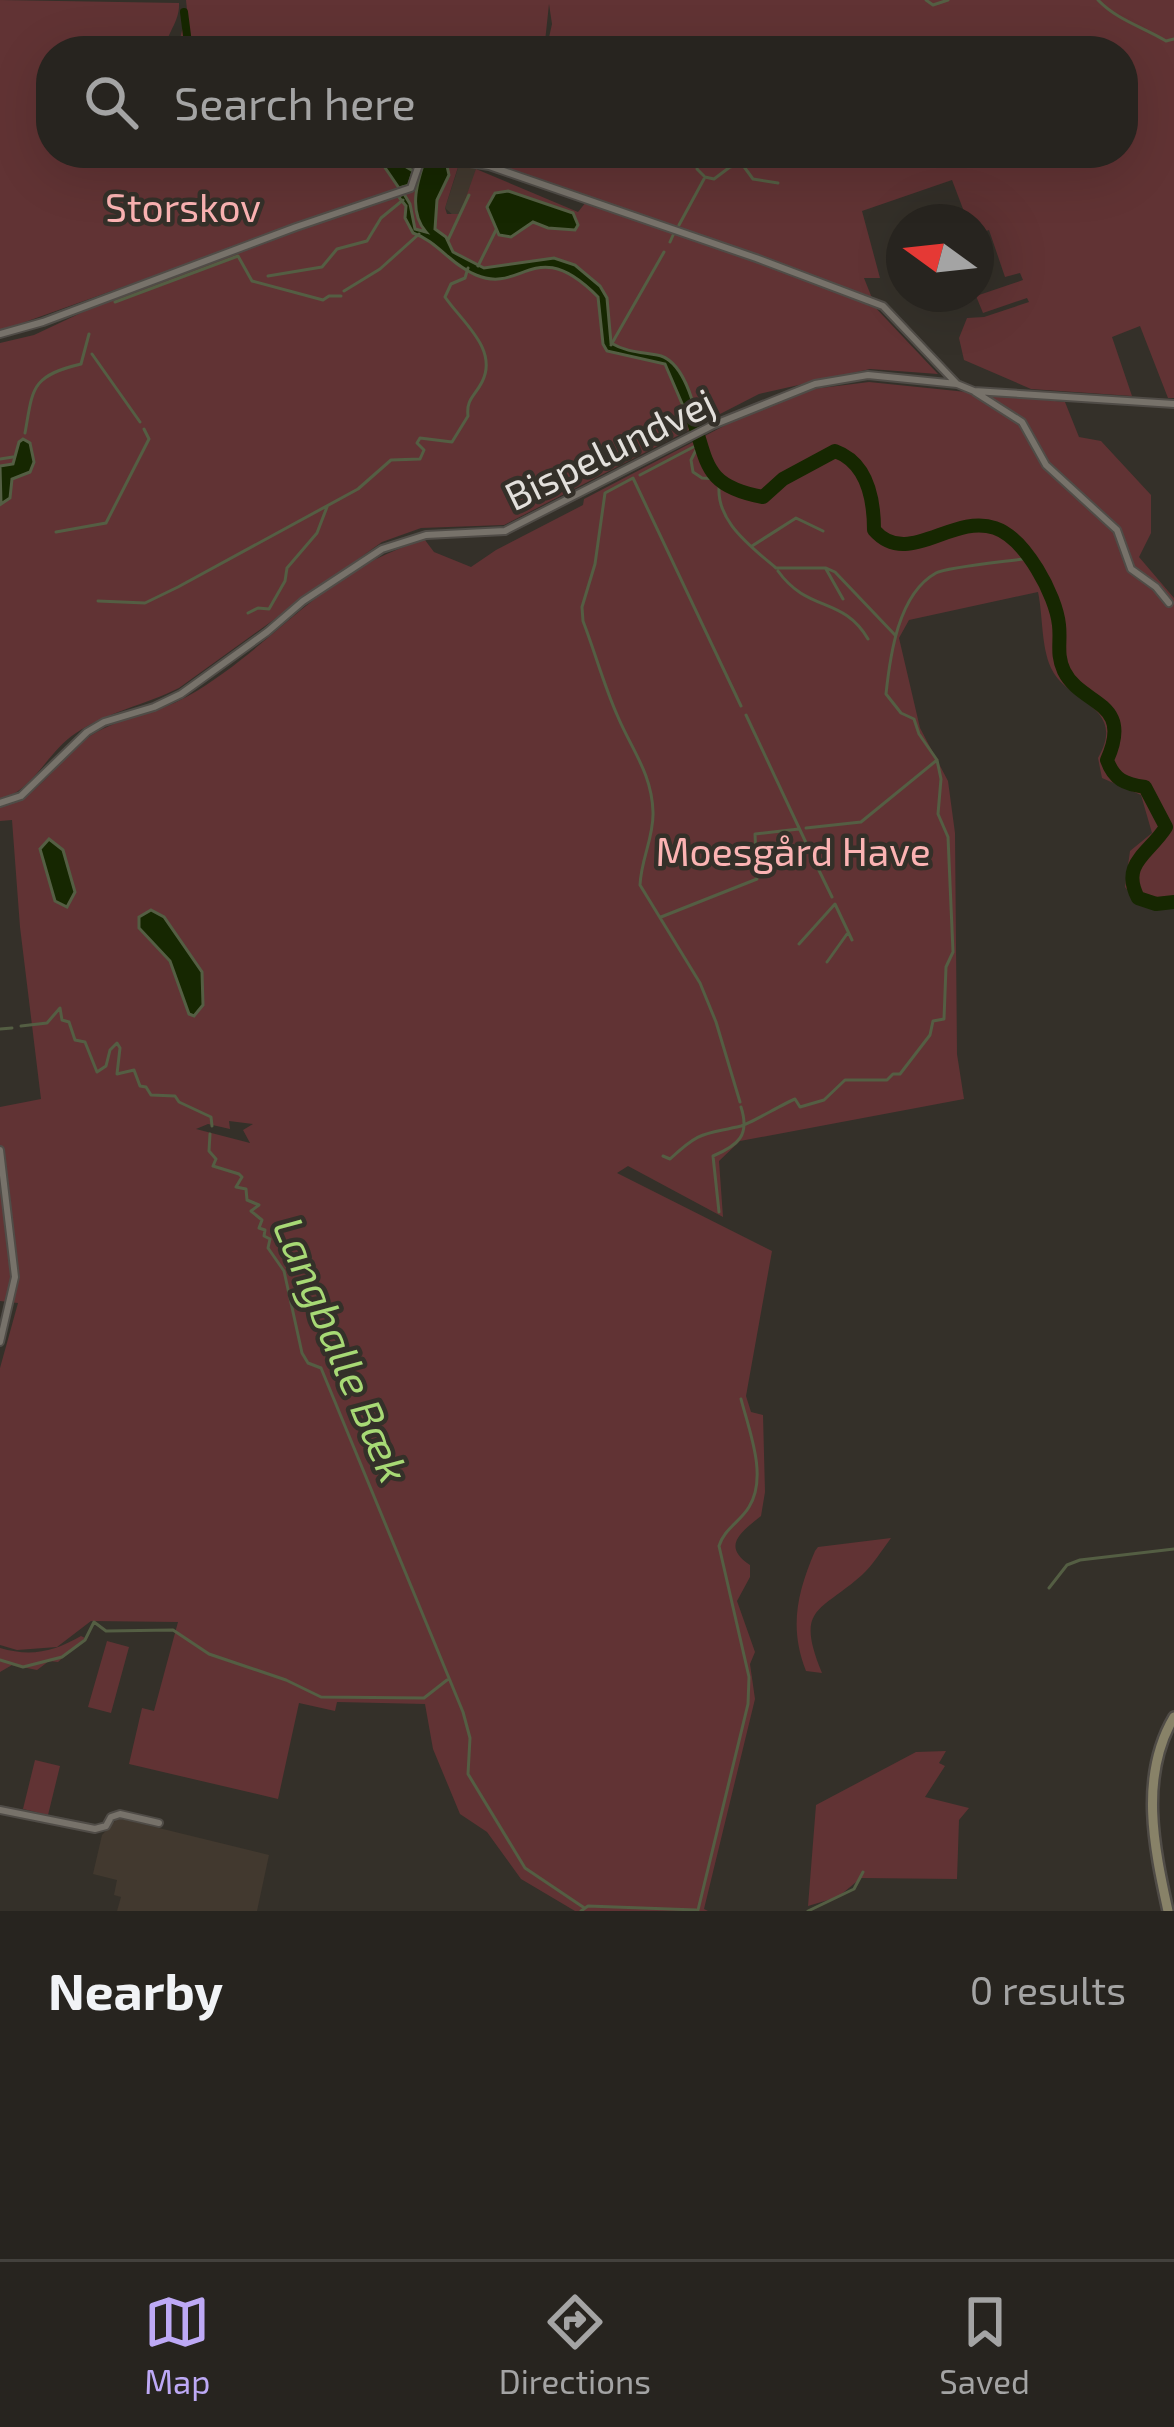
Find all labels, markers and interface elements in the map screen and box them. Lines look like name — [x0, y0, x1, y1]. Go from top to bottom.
search box — [36, 36, 1138, 168]
icon: search — [78, 69, 144, 135]
text: Search here — [174, 75, 416, 129]
park label: Storskov — [105, 183, 261, 230]
north arrow — [886, 204, 994, 312]
street label: Bispelundvej — [497, 377, 721, 519]
park label: Moesgård Have — [655, 827, 931, 874]
water label: Langballe Bæk — [264, 1209, 421, 1489]
text: Nearby — [48, 1959, 223, 2020]
text: 0 results — [970, 1966, 1126, 2013]
tab: Map — [144, 2289, 210, 2401]
tab: Directions — [499, 2289, 651, 2401]
tab: Saved — [939, 2289, 1030, 2401]

